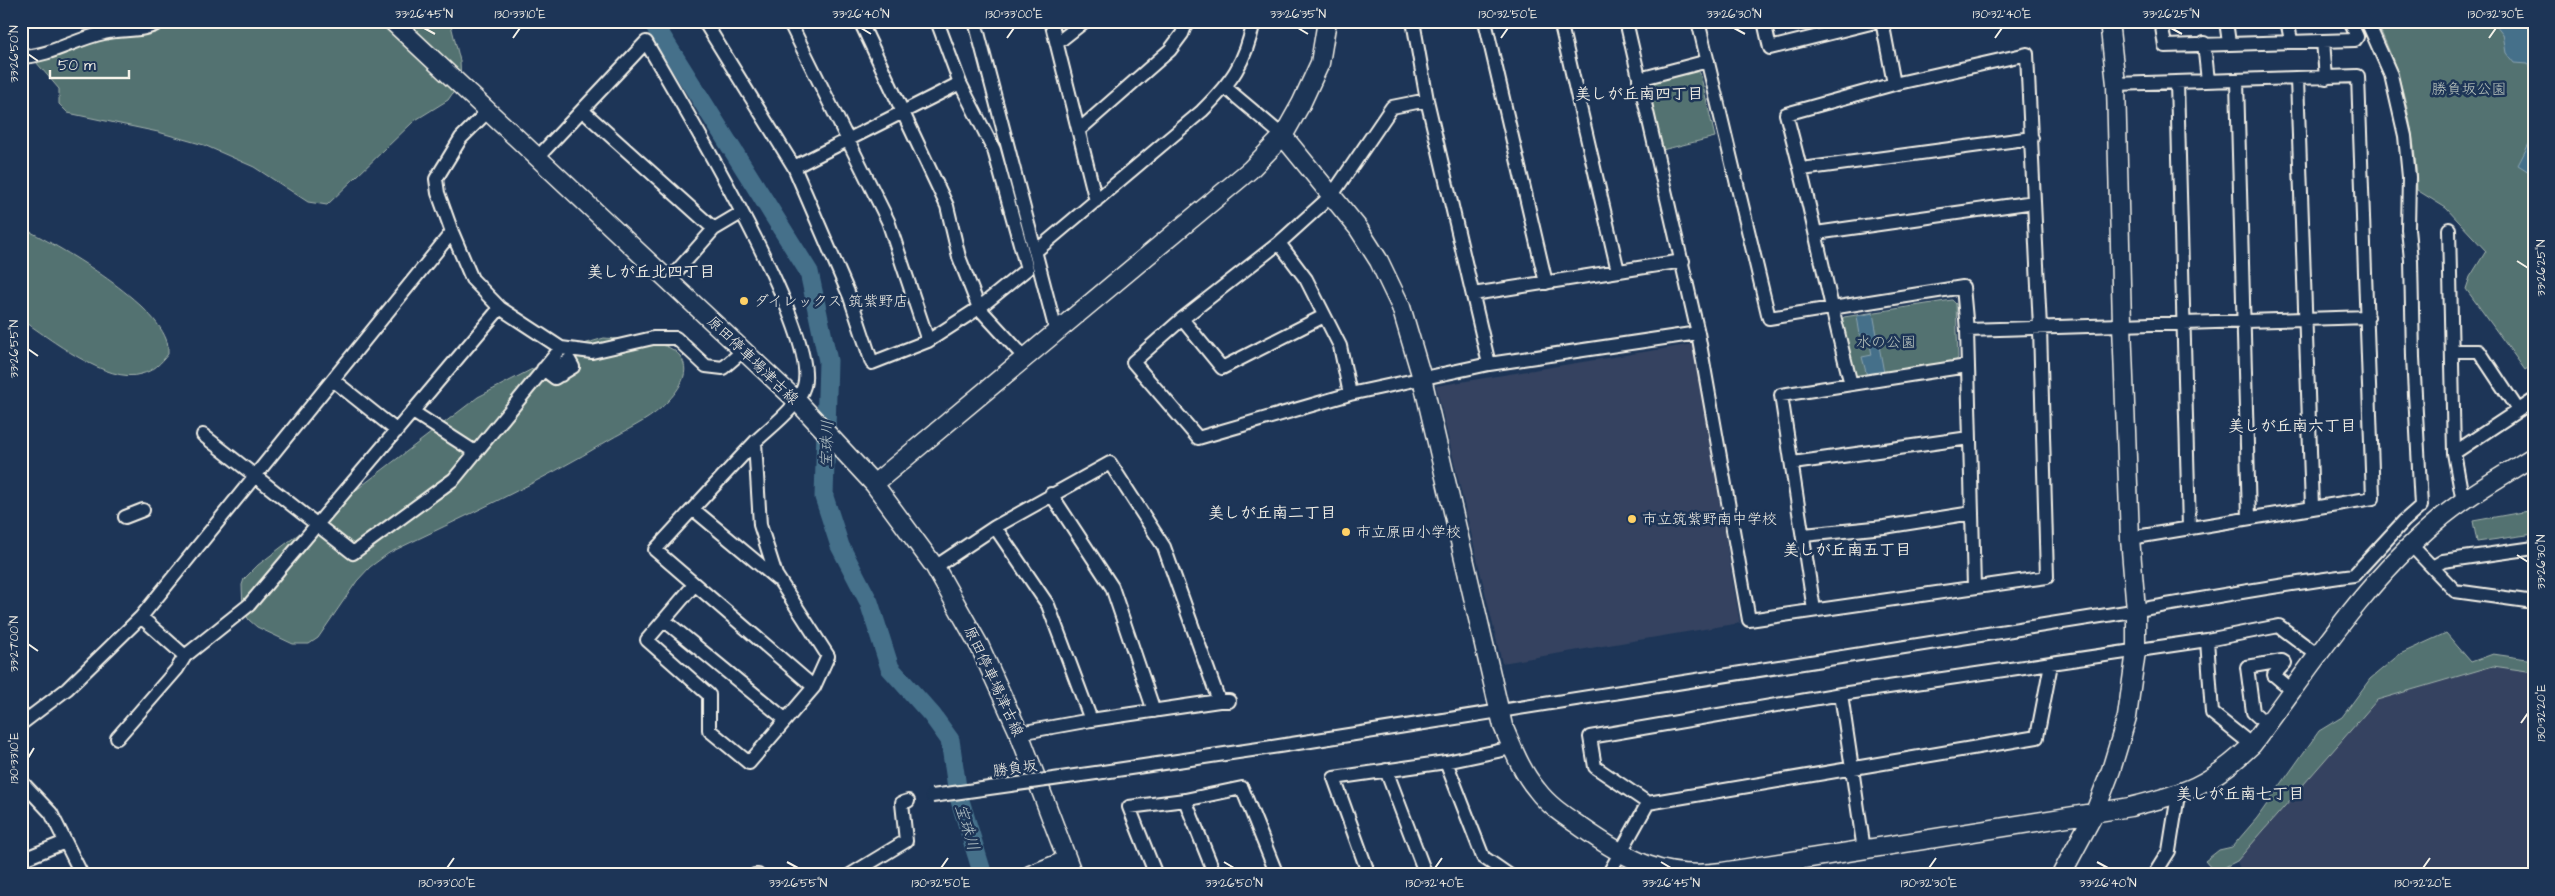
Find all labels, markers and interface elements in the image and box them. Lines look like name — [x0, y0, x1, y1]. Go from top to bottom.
text: 33°26'45"N — [395, 6, 454, 23]
text: 130°33'10"E — [494, 6, 546, 23]
text: 33°26'40"N — [832, 6, 890, 23]
text: 130°33'00"E — [985, 6, 1043, 23]
text: 33°26'35"N — [1270, 6, 1327, 23]
text: 130°32'50"E — [1479, 6, 1537, 23]
text: 33°26'30"N — [1706, 6, 1762, 23]
text: 130°32'40"E — [1973, 6, 2031, 23]
text: 33°26'25"N — [2143, 6, 2200, 23]
text: 130°32'30"E — [2468, 6, 2524, 23]
text: 33°26'50"N — [6, 25, 23, 83]
scale bar — [50, 48, 129, 80]
text: 50 m — [58, 55, 96, 76]
park label: 勝負坂公園 — [2431, 79, 2507, 100]
district label: 美しが丘南四丁目 — [1575, 83, 1703, 105]
text: 33°26'25"N — [2533, 239, 2550, 296]
district label: 美しが丘北四丁目 — [587, 261, 715, 283]
place label: ダイレックス 筑紫野店 — [754, 291, 908, 312]
marker: ダイレックス 筑紫野店 — [738, 295, 750, 307]
street label: 原田停車場津古線 — [702, 311, 803, 410]
text: 33°26'55"N — [6, 319, 23, 378]
park label: 水の公園 — [1856, 332, 1916, 353]
district label: 美しが丘南六丁目 — [2228, 415, 2356, 437]
water label: 宝珠川 — [815, 420, 839, 468]
district label: 美しが丘南二丁目 — [1208, 502, 1336, 524]
place label: 市立筑紫野南中学校 — [1642, 509, 1777, 530]
marker: 市立筑紫野南中学校 — [1626, 513, 1638, 525]
place label: 市立原田小学校 — [1356, 522, 1461, 543]
marker: 市立原田小学校 — [1340, 526, 1352, 538]
text: 33°26'30"N — [2533, 534, 2550, 590]
district label: 美しが丘南五丁目 — [1783, 539, 1911, 561]
text: 33°27'00"N — [6, 615, 23, 672]
street label: 原田停車場津古線 — [959, 622, 1028, 740]
text: 130°32'20"E — [2533, 684, 2550, 742]
text: 130°33'10"E — [6, 732, 23, 784]
street label: 勝負坂 — [991, 755, 1039, 782]
district label: 美しが丘南七丁目 — [2176, 783, 2304, 805]
water label: 宝珠川 — [950, 801, 985, 853]
text: 130°33'00"E — [418, 875, 476, 892]
text: 33°26'55"N — [769, 875, 828, 892]
text: 130°32'50"E — [912, 875, 970, 892]
text: 33°26'50"N — [1205, 875, 1263, 892]
text: 130°32'40"E — [1406, 875, 1464, 892]
text: 33°26'45"N — [1642, 875, 1701, 892]
text: 130°32'30"E — [1901, 875, 1957, 892]
text: 33°26'40"N — [2079, 875, 2137, 892]
text: 130°32'20"E — [2394, 875, 2452, 892]

